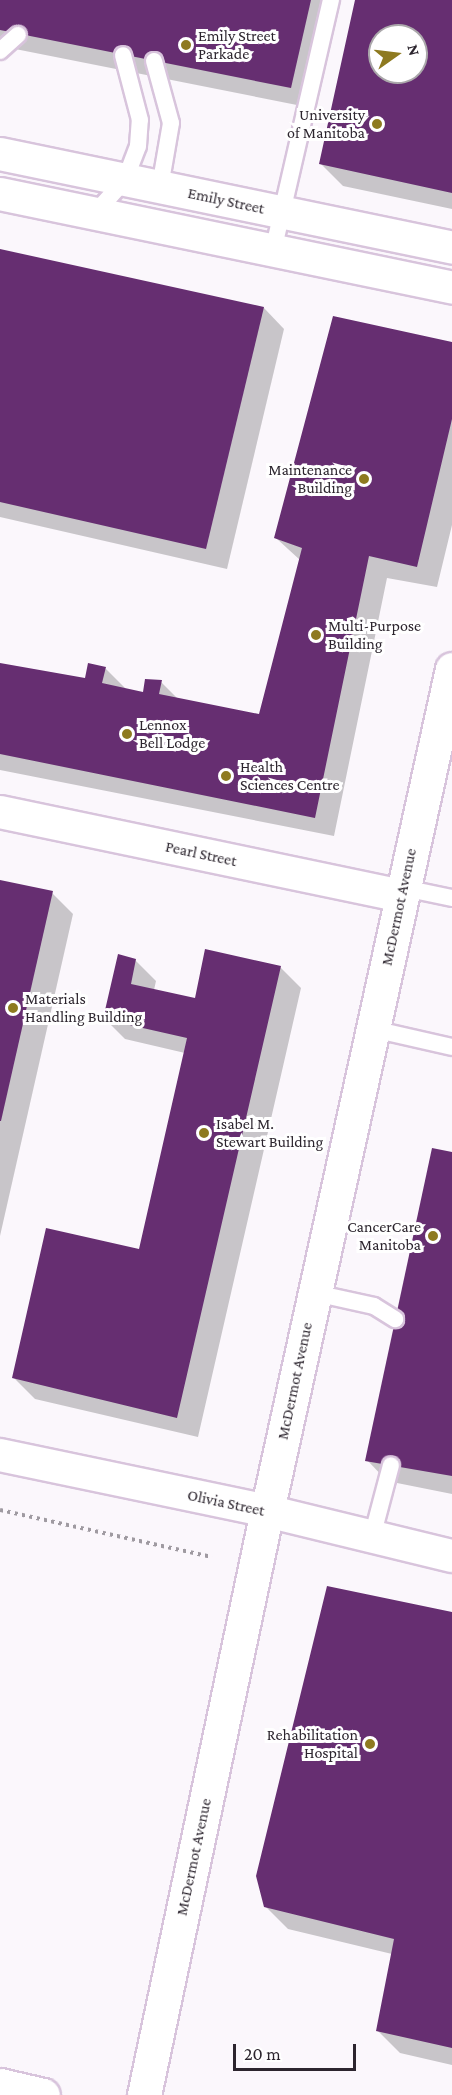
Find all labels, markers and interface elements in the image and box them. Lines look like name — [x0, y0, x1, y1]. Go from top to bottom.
north arrow — [368, 24, 428, 84]
place label: Emily Street Parkade — [198, 26, 276, 64]
marker: Emily Street Parkade — [179, 38, 193, 52]
text: N — [404, 43, 424, 57]
place label: University of Manitoba — [287, 105, 365, 143]
marker: University of Manitoba — [370, 117, 384, 131]
street label: Emily Street — [186, 184, 266, 218]
place label: Maintenance Building — [268, 460, 352, 498]
marker: Maintenance Building — [357, 472, 371, 486]
place label: Multi-Purpose Building — [328, 616, 421, 654]
marker: Multi-Purpose Building — [309, 628, 323, 642]
place label: Lennox Bell Lodge — [139, 715, 205, 753]
marker: Lennox Bell Lodge — [120, 727, 134, 741]
place label: Health Sciences Centre — [240, 757, 339, 795]
marker: Health Sciences Centre — [217, 767, 235, 785]
street label: Pearl Street — [164, 837, 238, 871]
street label: McDermot Avenue — [377, 847, 421, 967]
place label: Materials Handling Building — [25, 989, 142, 1027]
marker: Materials Handling Building — [6, 1001, 20, 1015]
place label: Isabel M. Stewart Building — [216, 1114, 323, 1152]
marker: Isabel M. Stewart Building — [197, 1126, 211, 1140]
place label: CancerCare Manitoba — [347, 1217, 421, 1255]
marker: CancerCare Manitoba — [426, 1229, 440, 1243]
street label: McDermot Avenue — [273, 1321, 317, 1441]
street label: Olivia Street — [186, 1485, 266, 1521]
place label: Rehabilitation Hospital — [267, 1725, 358, 1763]
marker: Rehabilitation Hospital — [363, 1737, 377, 1751]
street label: McDermot Avenue — [172, 1797, 216, 1917]
scale bar — [236, 2032, 359, 2070]
text: 20 m — [244, 2044, 281, 2064]

